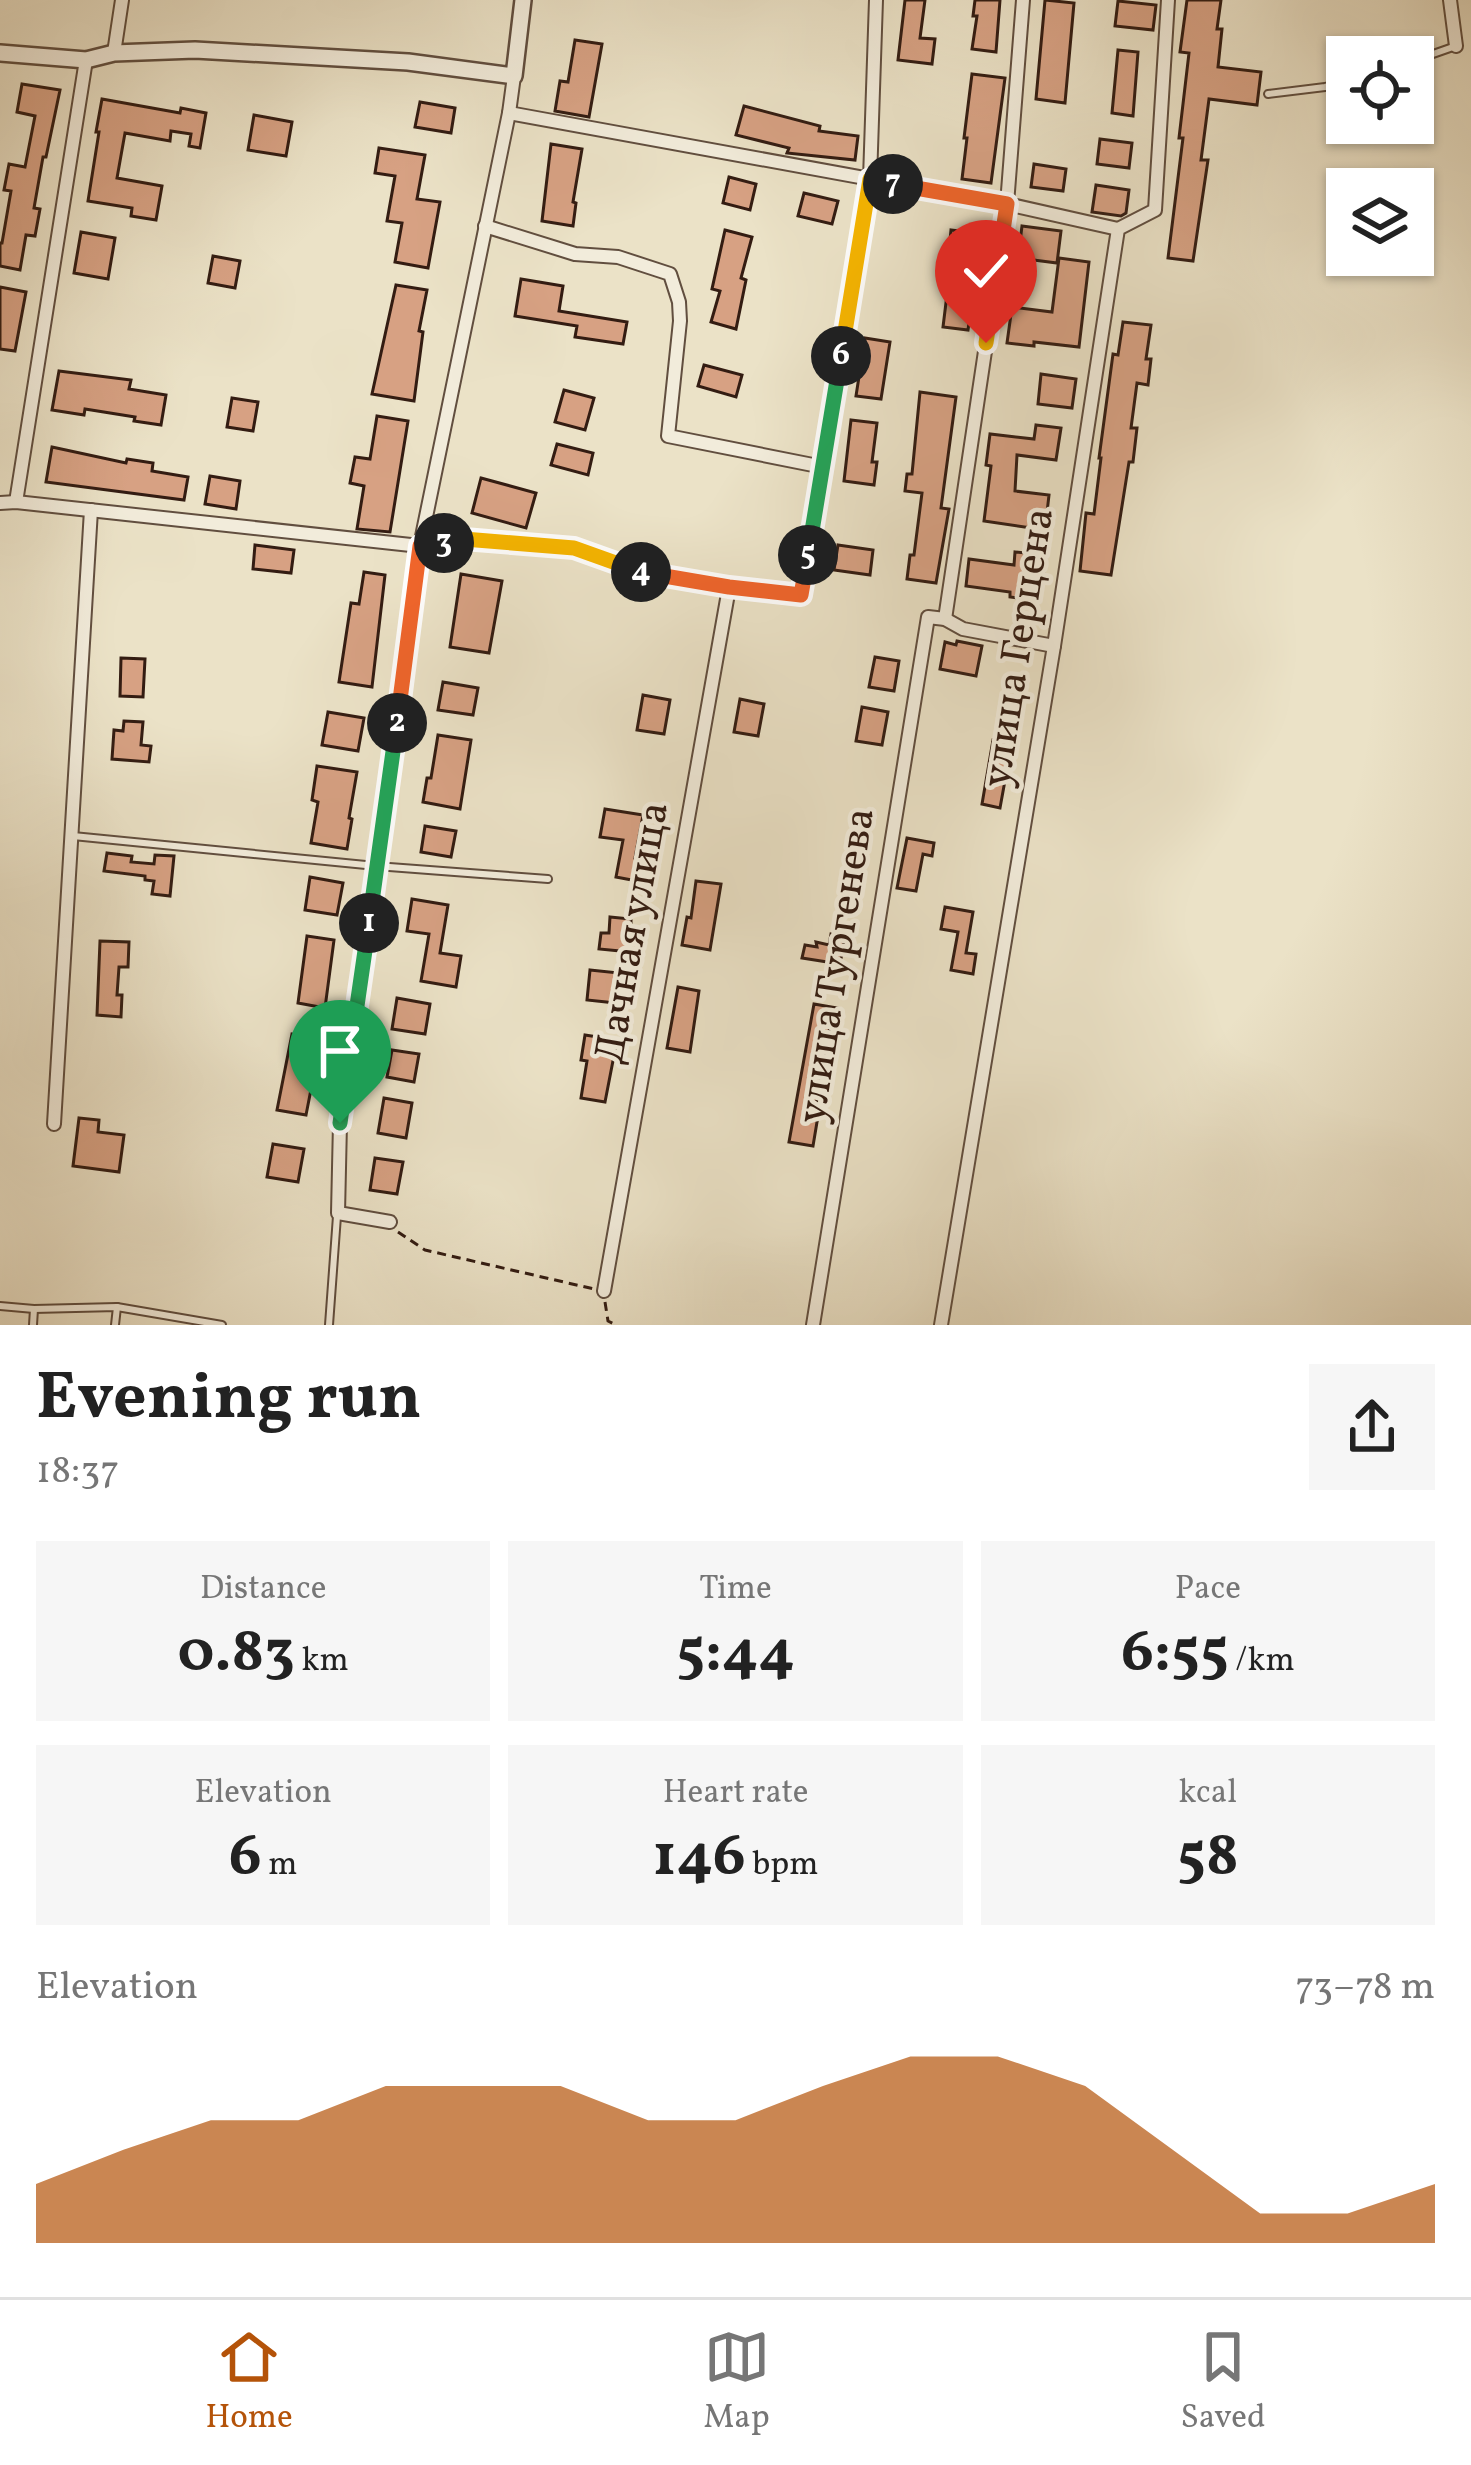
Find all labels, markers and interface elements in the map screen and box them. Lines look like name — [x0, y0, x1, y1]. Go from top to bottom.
map controls — [1326, 36, 1434, 276]
button: locate — [1326, 36, 1434, 144]
pin: 7 — [863, 154, 923, 214]
text: 7 — [885, 161, 901, 207]
button: layers — [1326, 168, 1434, 276]
pin — [935, 220, 1037, 343]
icon: check — [953, 238, 1019, 304]
pin: 6 — [811, 326, 871, 386]
text: 6 — [832, 333, 850, 379]
street label: улица Герцена — [969, 504, 1071, 792]
pin: 3 — [414, 513, 474, 573]
text: 3 — [436, 520, 452, 566]
pin: 5 — [778, 525, 838, 585]
text: 5 — [800, 532, 816, 578]
pin: 4 — [611, 542, 671, 602]
text: 4 — [631, 549, 651, 595]
pin: 2 — [367, 693, 427, 753]
text: 2 — [388, 700, 406, 746]
street label: Дачная улица — [582, 798, 686, 1068]
street label: улица Тургенева — [784, 804, 892, 1128]
pin: 1 — [339, 893, 399, 953]
text: 1 — [362, 900, 376, 946]
pin — [289, 1000, 391, 1123]
icon: arrive — [307, 1018, 373, 1084]
text: Evening run — [36, 1354, 422, 1446]
button: share — [1309, 1364, 1435, 1490]
text: 18:37 — [36, 1445, 119, 1499]
text: Distance — [200, 1567, 326, 1613]
text: Time — [699, 1567, 772, 1613]
text: Pace — [1175, 1567, 1241, 1613]
text: 0.83 — [178, 1613, 295, 1696]
text: 5:44 — [676, 1613, 795, 1696]
text: 6:55 — [1121, 1613, 1229, 1696]
text: km — [295, 1639, 349, 1685]
text: /km — [1229, 1639, 1295, 1685]
text: Elevation — [195, 1771, 332, 1817]
text: Heart rate — [663, 1771, 808, 1817]
text: kcal — [1179, 1771, 1237, 1817]
text: 6 — [229, 1817, 262, 1900]
text: 146 — [653, 1817, 746, 1900]
text: 58 — [1177, 1817, 1239, 1900]
text: m — [262, 1843, 298, 1889]
text: bpm — [746, 1843, 818, 1889]
text: Elevation — [36, 1961, 198, 2015]
text: 73–78 m — [1295, 1961, 1435, 2015]
tab: Home — [205, 2324, 293, 2442]
tab: Map — [704, 2324, 770, 2442]
tab: Saved — [1181, 2324, 1266, 2442]

